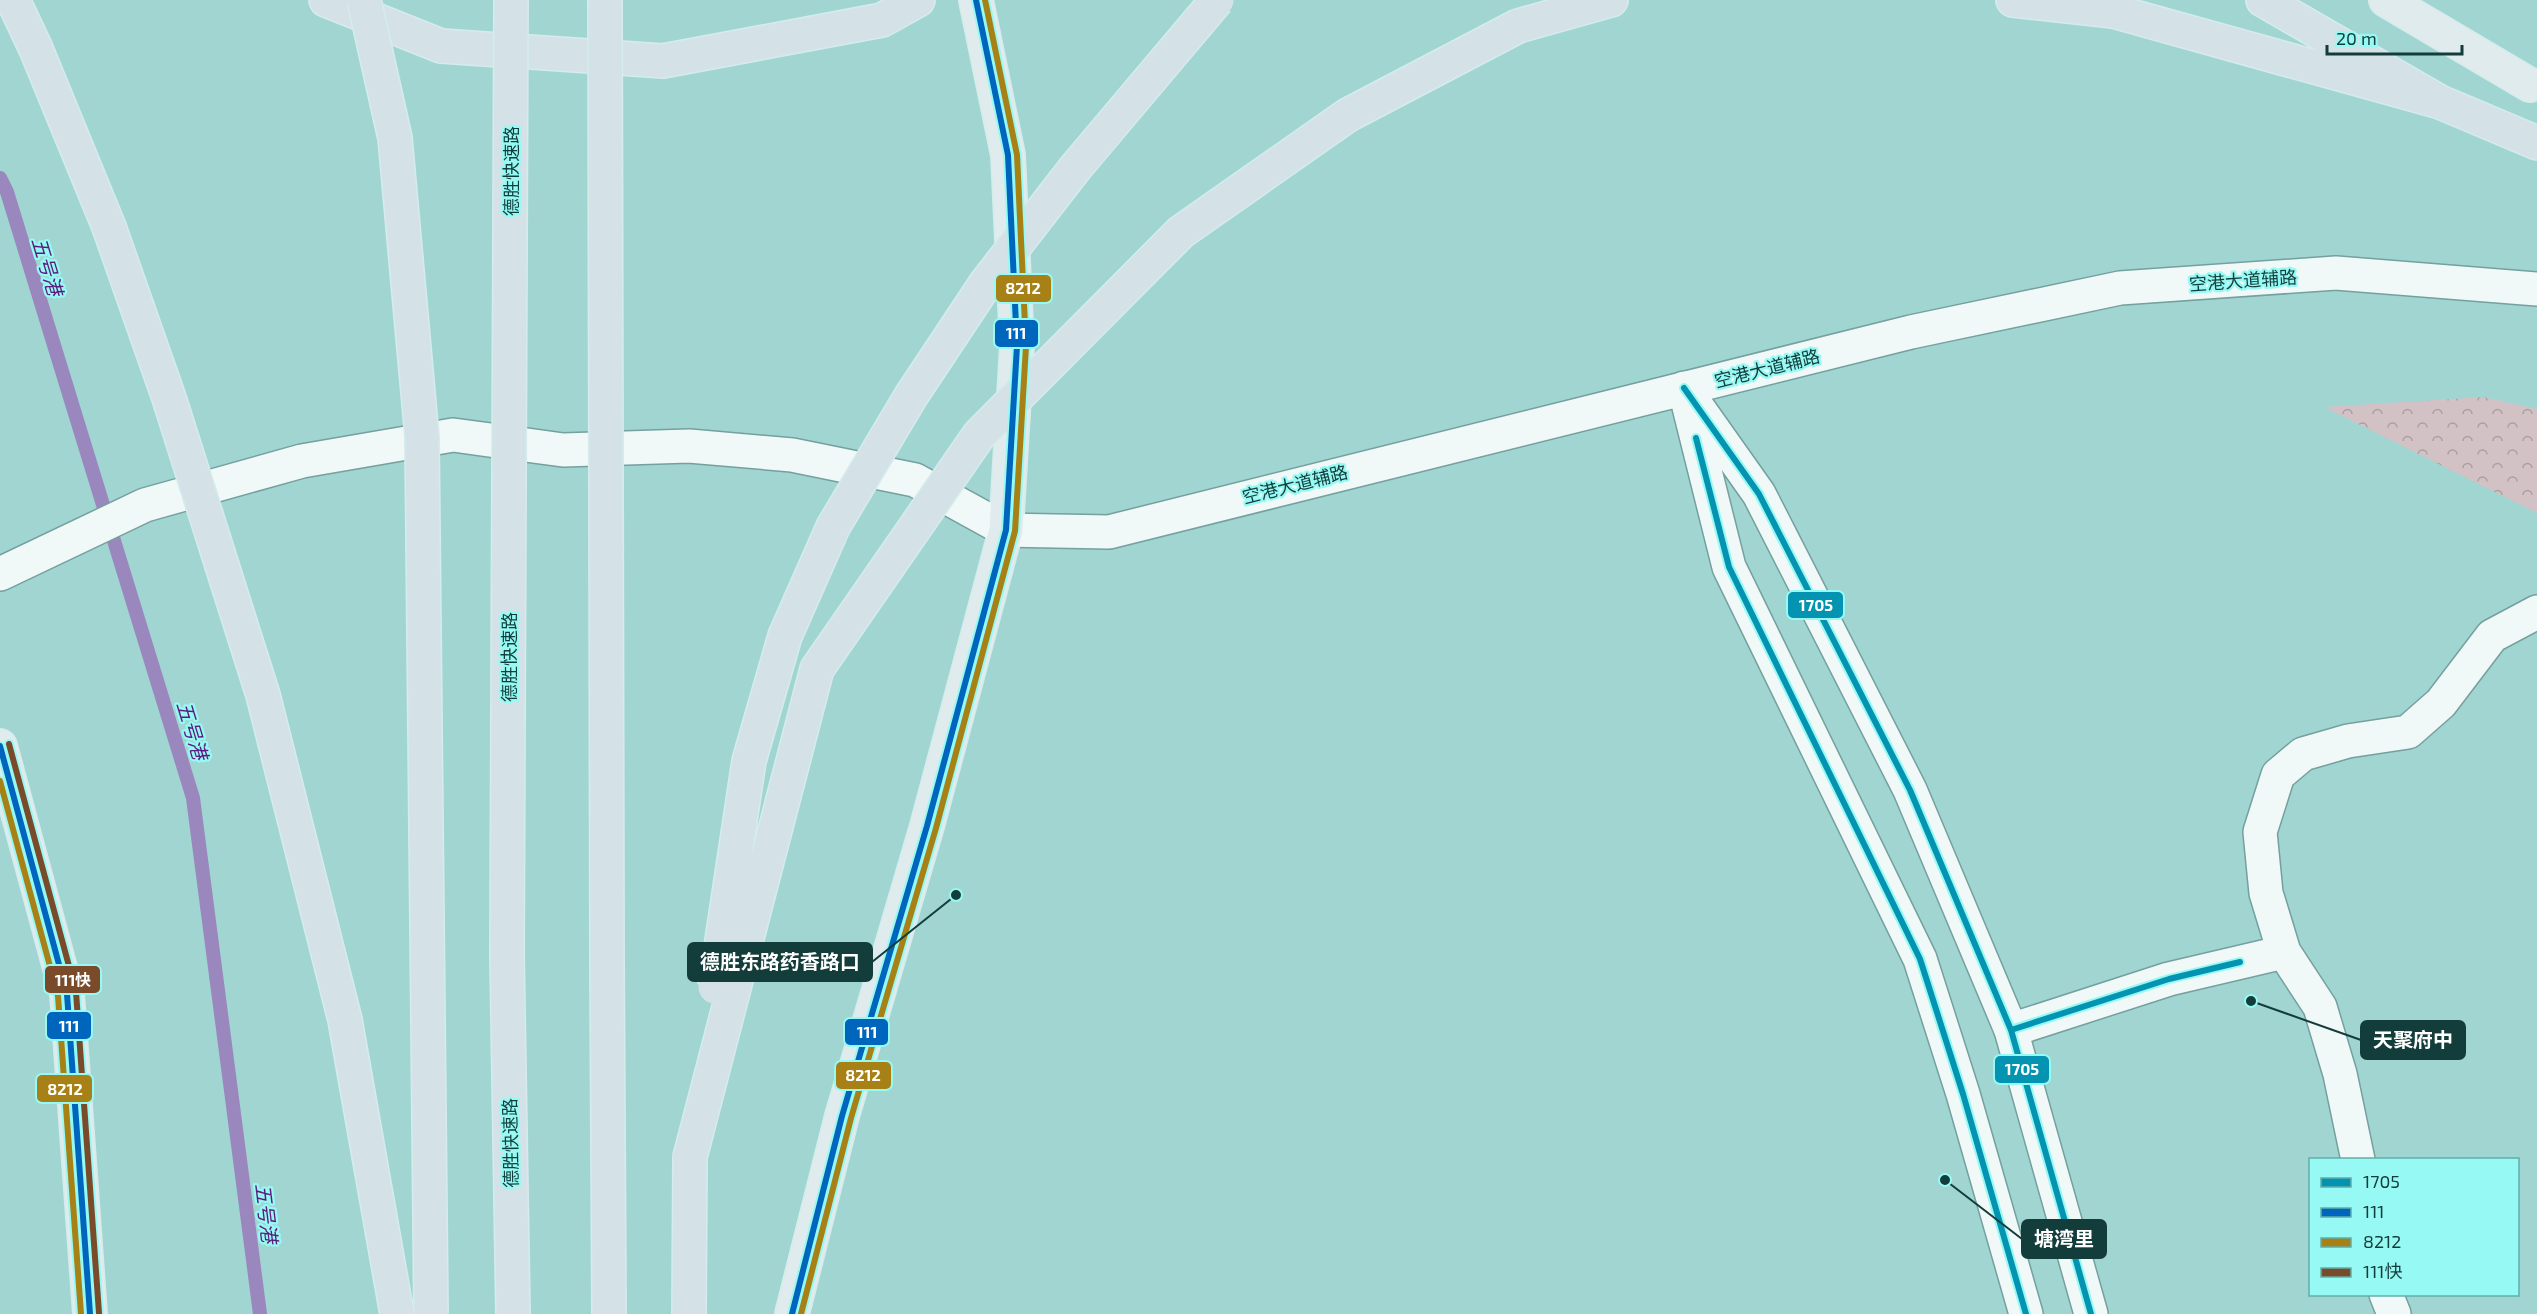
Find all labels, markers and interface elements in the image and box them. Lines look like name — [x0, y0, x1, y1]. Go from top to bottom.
scale bar — [2327, 18, 2462, 56]
text: 20 m — [2336, 27, 2377, 49]
street label: 德胜快速路 — [500, 126, 522, 216]
water label: 五号港 — [28, 234, 69, 301]
street label: 空港大道辅路 — [2188, 265, 2298, 295]
line badge: 8212 — [995, 274, 1052, 303]
text: 8212 — [1005, 278, 1041, 297]
line badge: 111 — [994, 319, 1039, 348]
text: 111 — [1006, 323, 1026, 342]
street label: 空港大道辅路 — [1712, 344, 1822, 392]
street label: 空港大道辅路 — [1240, 460, 1350, 508]
line badge: 1705 — [1787, 591, 1844, 619]
text: 1705 — [1799, 595, 1833, 614]
street label: 德胜快速路 — [498, 612, 520, 702]
water label: 五号港 — [173, 698, 214, 765]
callout: 德胜东路药香路口 — [688, 943, 872, 981]
text: 德胜东路药香路口 — [700, 949, 860, 973]
line badge: 111快 — [44, 965, 101, 994]
text: 111快 — [55, 970, 91, 989]
line badge: 111 — [46, 1011, 92, 1040]
text: 111 — [59, 1016, 79, 1035]
line badge: 111 — [844, 1018, 889, 1046]
callout: 天聚府中 — [2361, 1021, 2465, 1059]
text: 111 — [857, 1022, 877, 1041]
text: 天聚府中 — [2373, 1027, 2453, 1051]
line badge: 1705 — [1994, 1055, 2050, 1084]
text: 1705 — [2005, 1059, 2039, 1078]
line badge: 8212 — [835, 1061, 892, 1090]
text: 8212 — [845, 1065, 881, 1084]
line badge: 8212 — [36, 1074, 93, 1103]
text: 8212 — [47, 1079, 83, 1098]
street label: 德胜快速路 — [498, 1098, 522, 1188]
legend — [2309, 1158, 2519, 1296]
text: 1705 — [2363, 1170, 2400, 1192]
water label: 五号港 — [251, 1182, 283, 1247]
text: 111 — [2363, 1200, 2385, 1222]
callout: 塘湾里 — [2022, 1220, 2106, 1258]
text: 塘湾里 — [2034, 1226, 2094, 1250]
text: 8212 — [2363, 1230, 2401, 1252]
text: 111快 — [2363, 1260, 2403, 1282]

